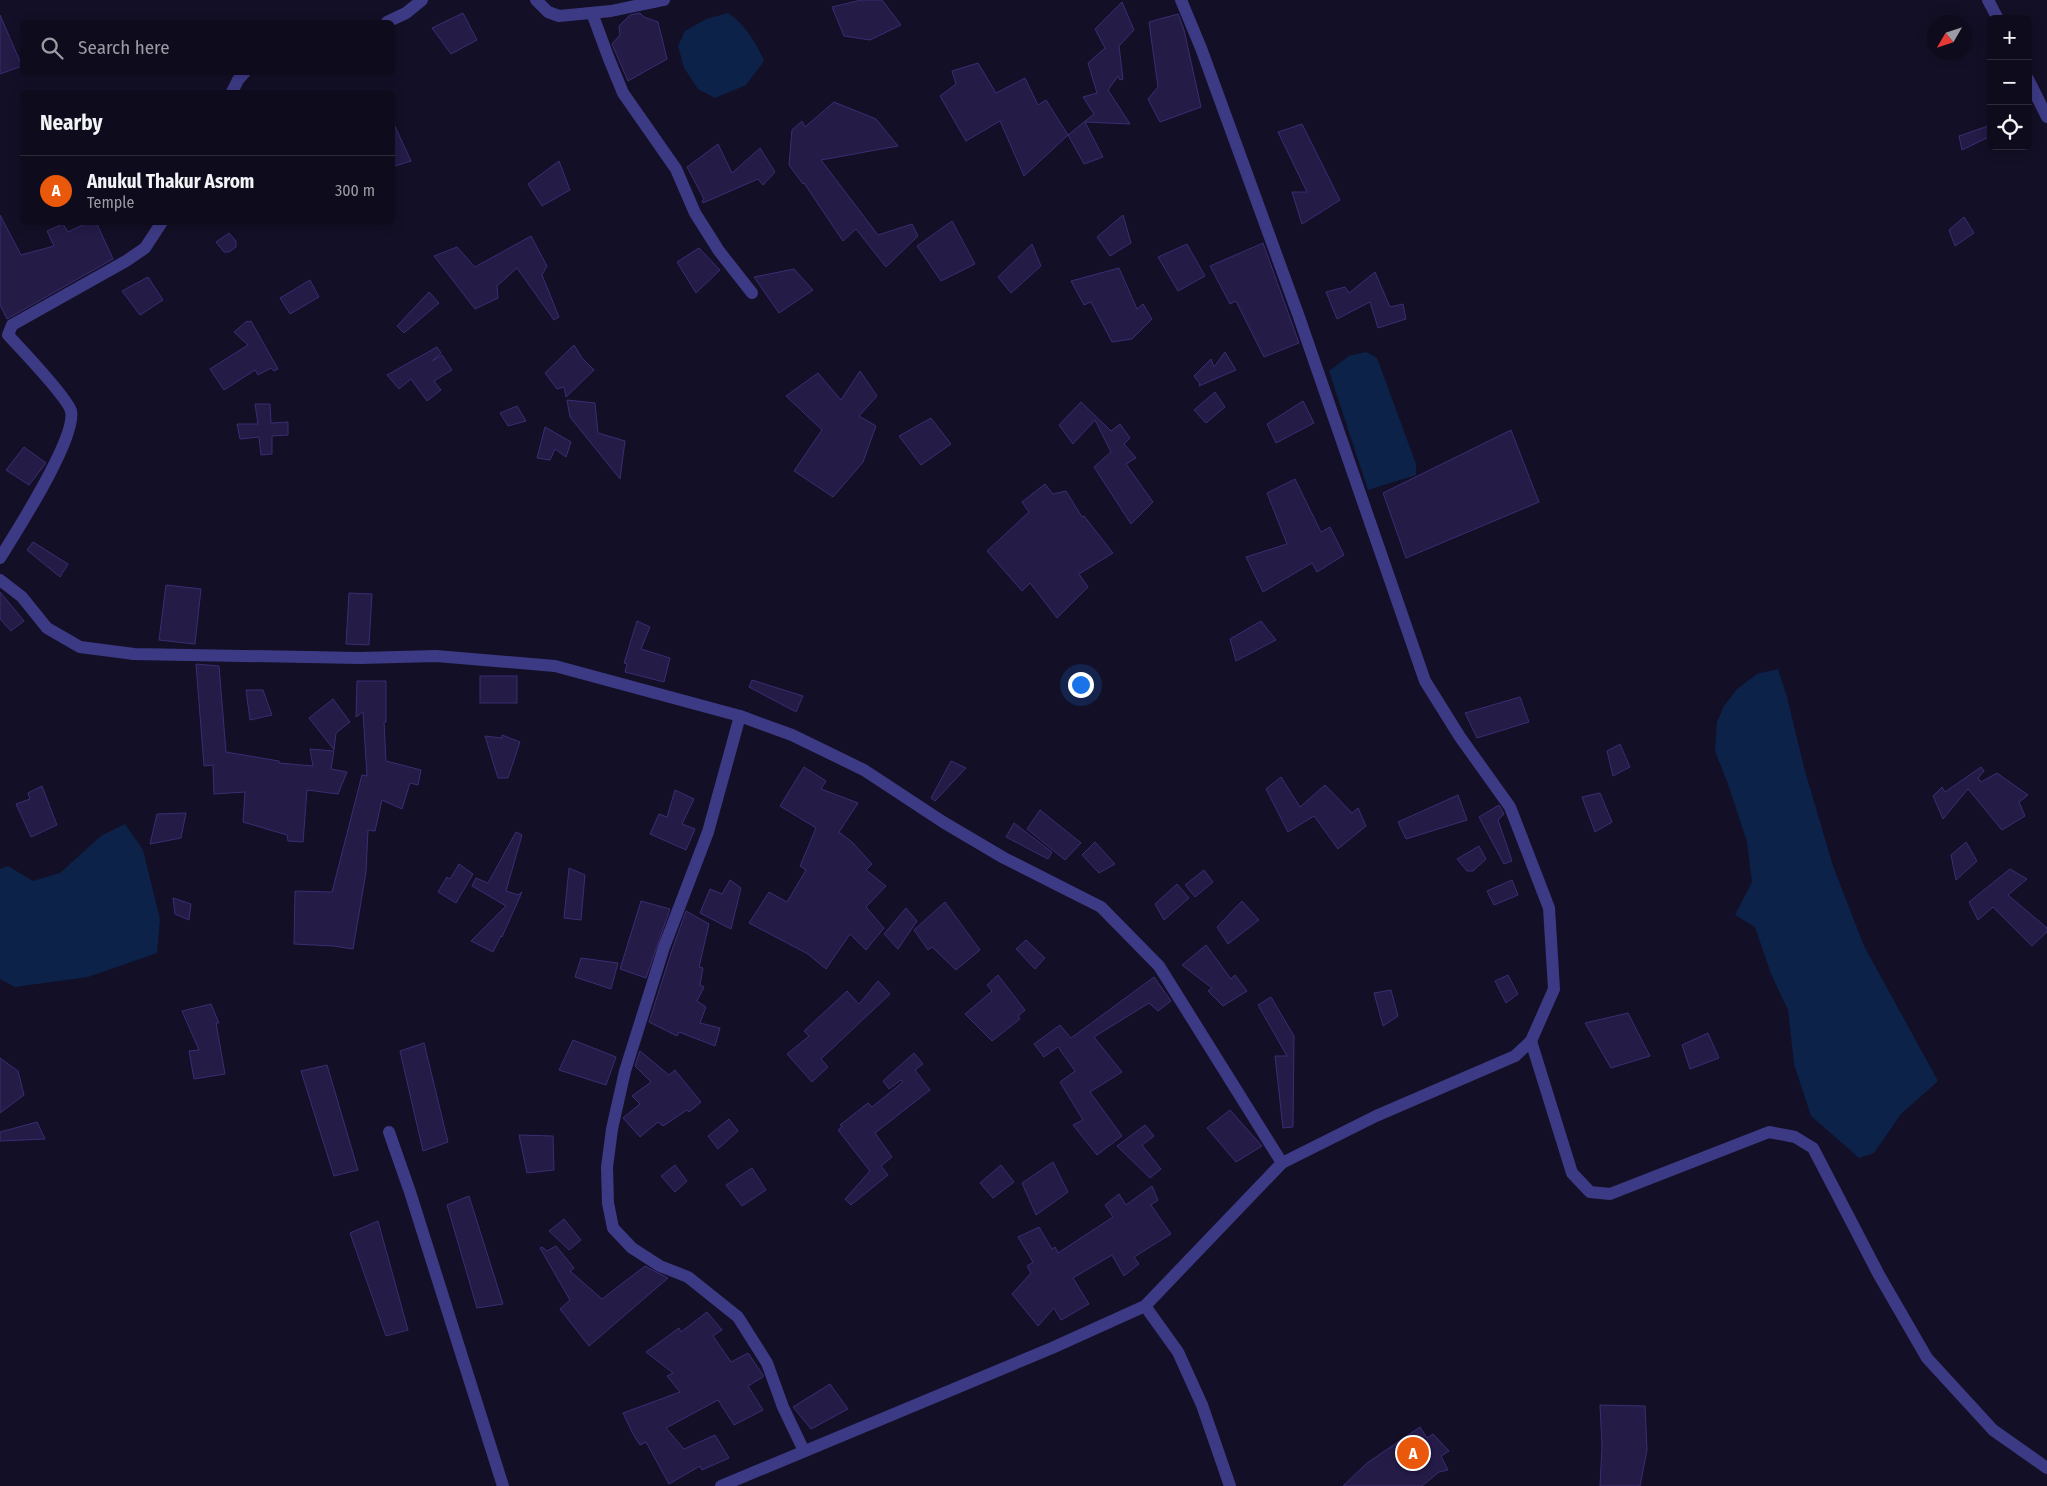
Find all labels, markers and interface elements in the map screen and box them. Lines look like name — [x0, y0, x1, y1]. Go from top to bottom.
north arrow — [1927, 15, 1972, 60]
map controls — [1987, 15, 2032, 150]
button: + — [1987, 15, 2032, 60]
search box — [20, 20, 395, 75]
icon: search — [38, 34, 66, 62]
text: Search here — [78, 36, 170, 59]
button: − — [1987, 60, 2032, 105]
button: locate — [1987, 105, 2032, 150]
text: Nearby — [40, 110, 102, 136]
text: Anukul Thakur Asrom — [87, 170, 254, 193]
text: A — [52, 181, 60, 200]
text: 300 m — [335, 181, 375, 200]
text: Temple — [87, 193, 134, 212]
your location — [1068, 672, 1094, 698]
pin: A — [1397, 1434, 1429, 1472]

